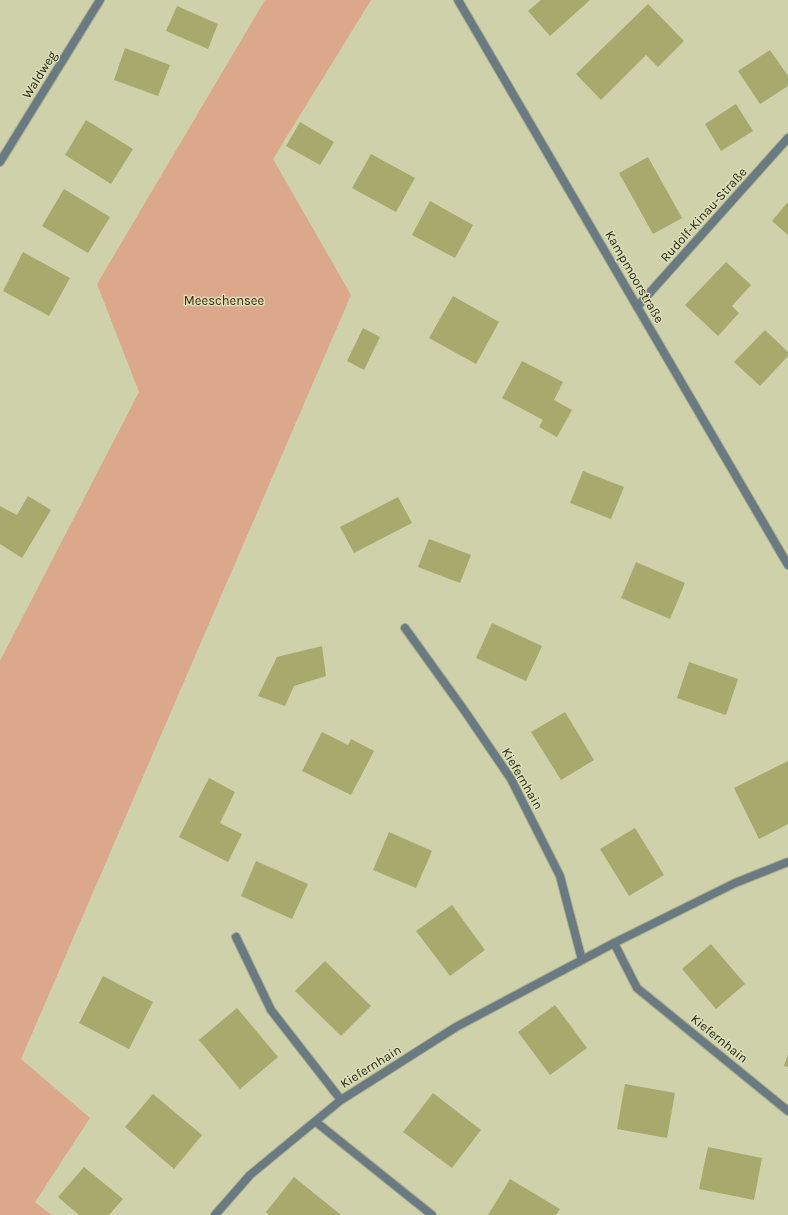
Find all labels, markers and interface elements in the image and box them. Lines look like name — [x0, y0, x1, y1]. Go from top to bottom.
street label: Waldweg — [19, 48, 61, 102]
street label: Rudolf-Kinau-Straße — [657, 165, 751, 265]
street label: Kampmoorstraße — [601, 228, 667, 326]
park label: Meeschensee — [184, 293, 264, 309]
street label: Kiefernhain — [498, 745, 546, 813]
street label: Kiefernhain — [687, 1011, 751, 1067]
street label: Kiefernhain — [338, 1042, 404, 1092]

